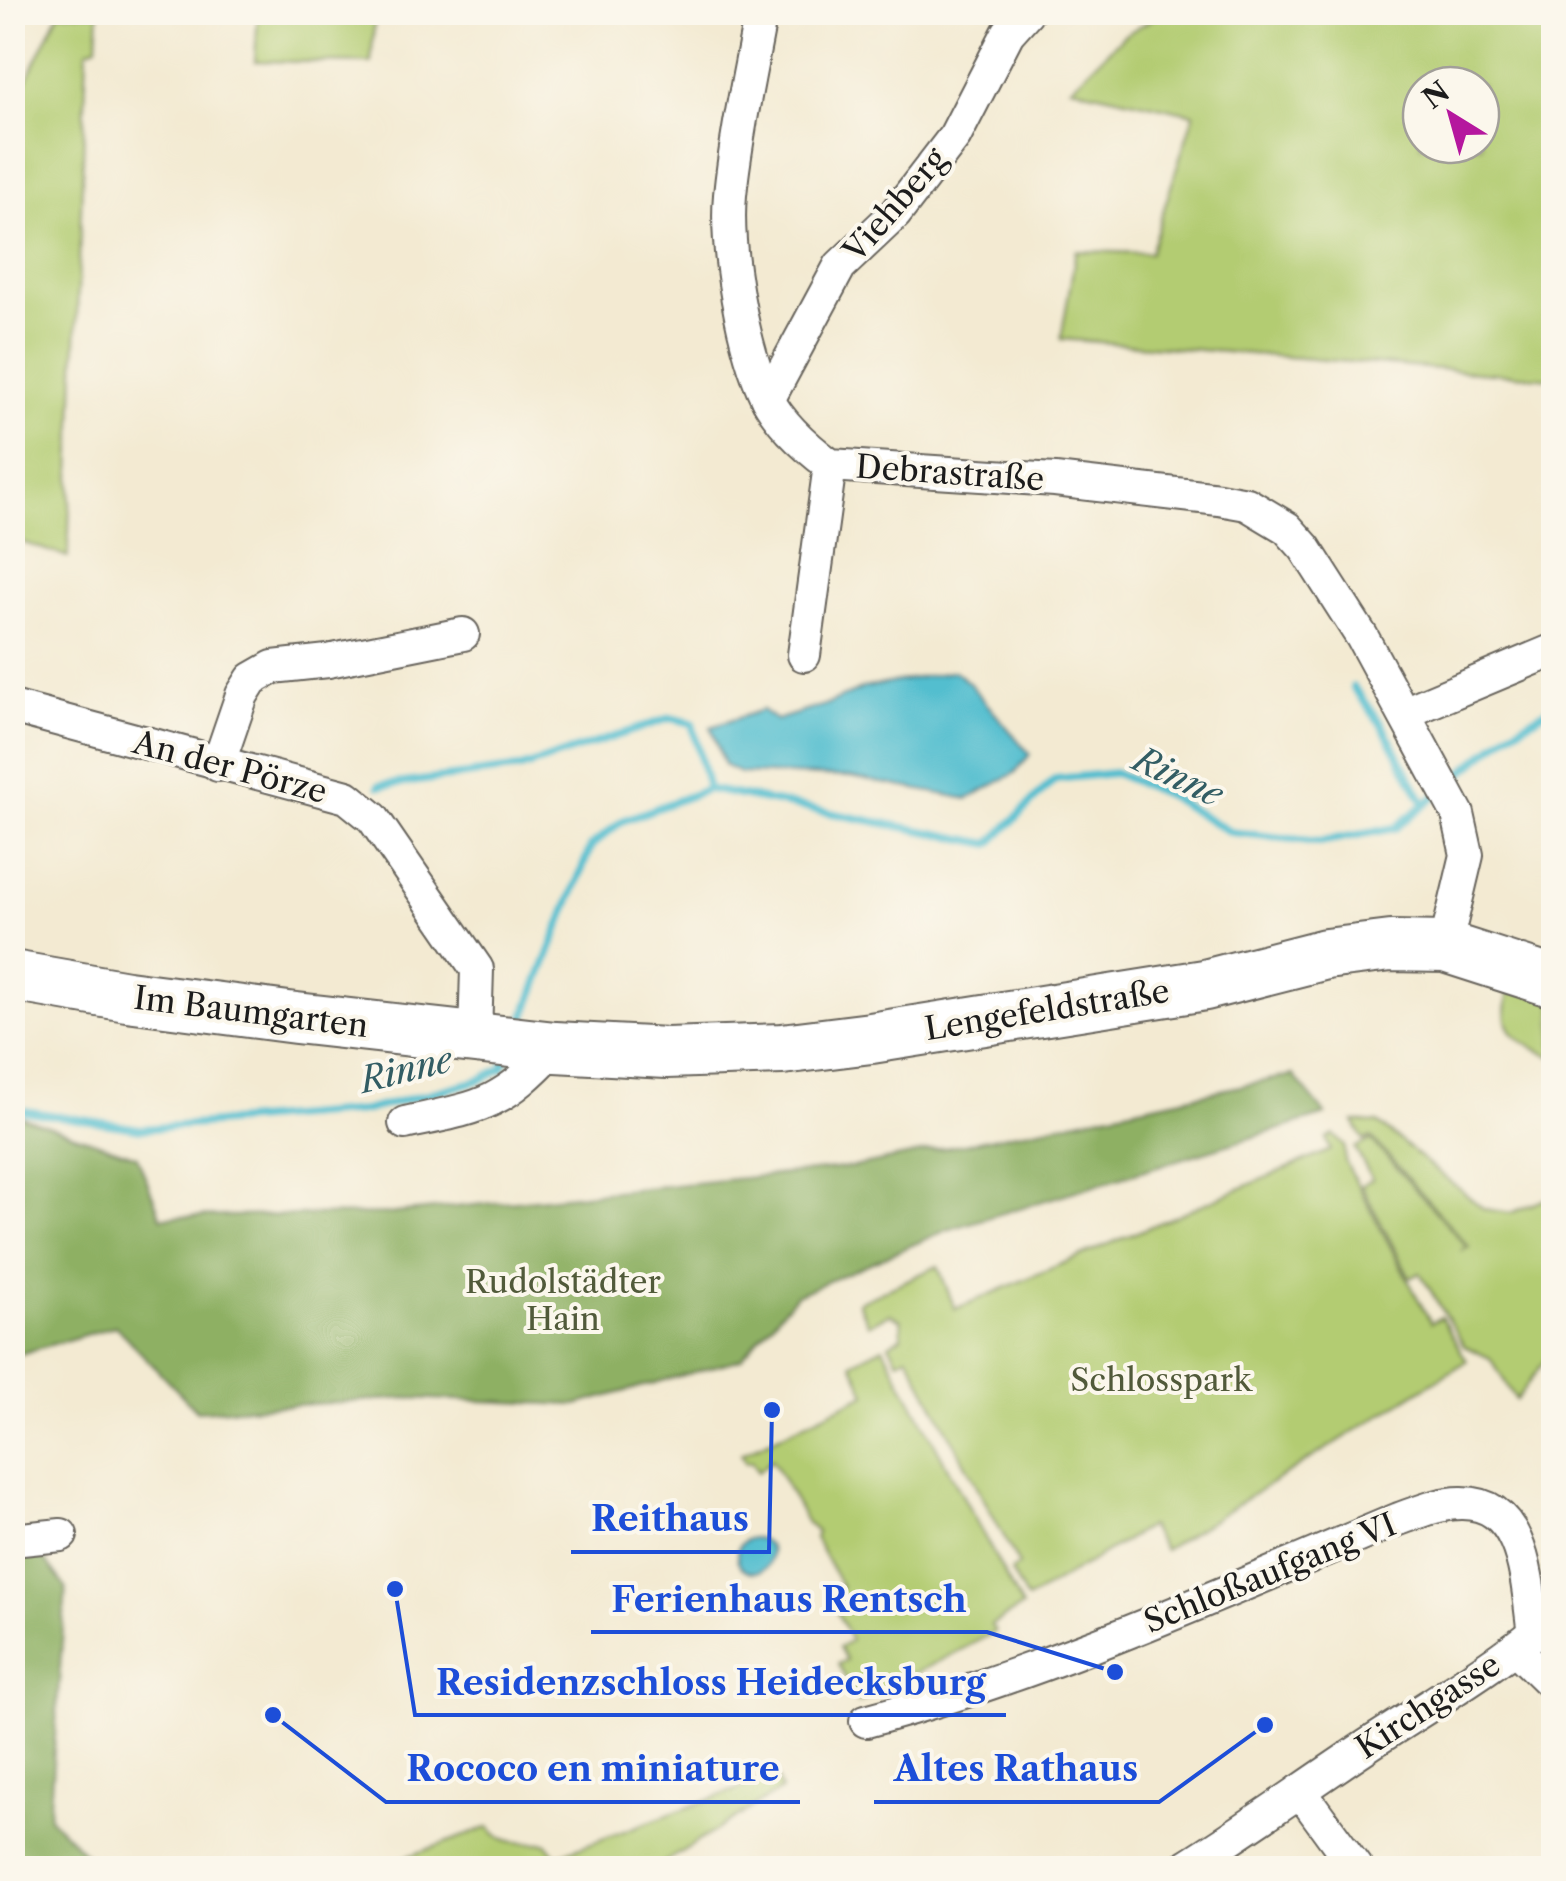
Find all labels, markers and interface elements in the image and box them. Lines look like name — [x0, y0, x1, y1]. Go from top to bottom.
north arrow — [1401, 65, 1501, 165]
text: N — [1416, 74, 1456, 116]
street label: Viehberg — [834, 139, 955, 270]
street label: Debrastraße — [854, 446, 1046, 499]
street label: An der Pörze — [128, 722, 331, 811]
water label: Rinne — [1124, 736, 1231, 816]
street label: Lengefeldstraße — [922, 971, 1172, 1048]
street label: Im Baumgarten — [132, 978, 370, 1045]
water label: Rinne — [352, 1037, 458, 1102]
park label: Rudolstädter Hain — [465, 1262, 661, 1338]
park label: Schlosspark — [1070, 1360, 1253, 1399]
callout: Reithaus — [571, 1487, 769, 1552]
text: Reithaus — [591, 1497, 749, 1540]
street label: Schloßaufgang VI — [1138, 1504, 1401, 1641]
callout: Ferienhaus Rentsch — [591, 1567, 987, 1632]
text: Ferienhaus Rentsch — [611, 1578, 967, 1621]
street label: Kirchgasse — [1348, 1645, 1507, 1767]
callout: Residenzschloss Heidecksburg — [415, 1650, 1006, 1715]
text: Residenzschloss Heidecksburg — [436, 1661, 987, 1704]
callout: Rococo en miniature — [386, 1737, 800, 1802]
callout: Altes Rathaus — [874, 1737, 1159, 1802]
text: Rococo en miniature — [406, 1747, 780, 1790]
text: Altes Rathaus — [893, 1747, 1138, 1790]

